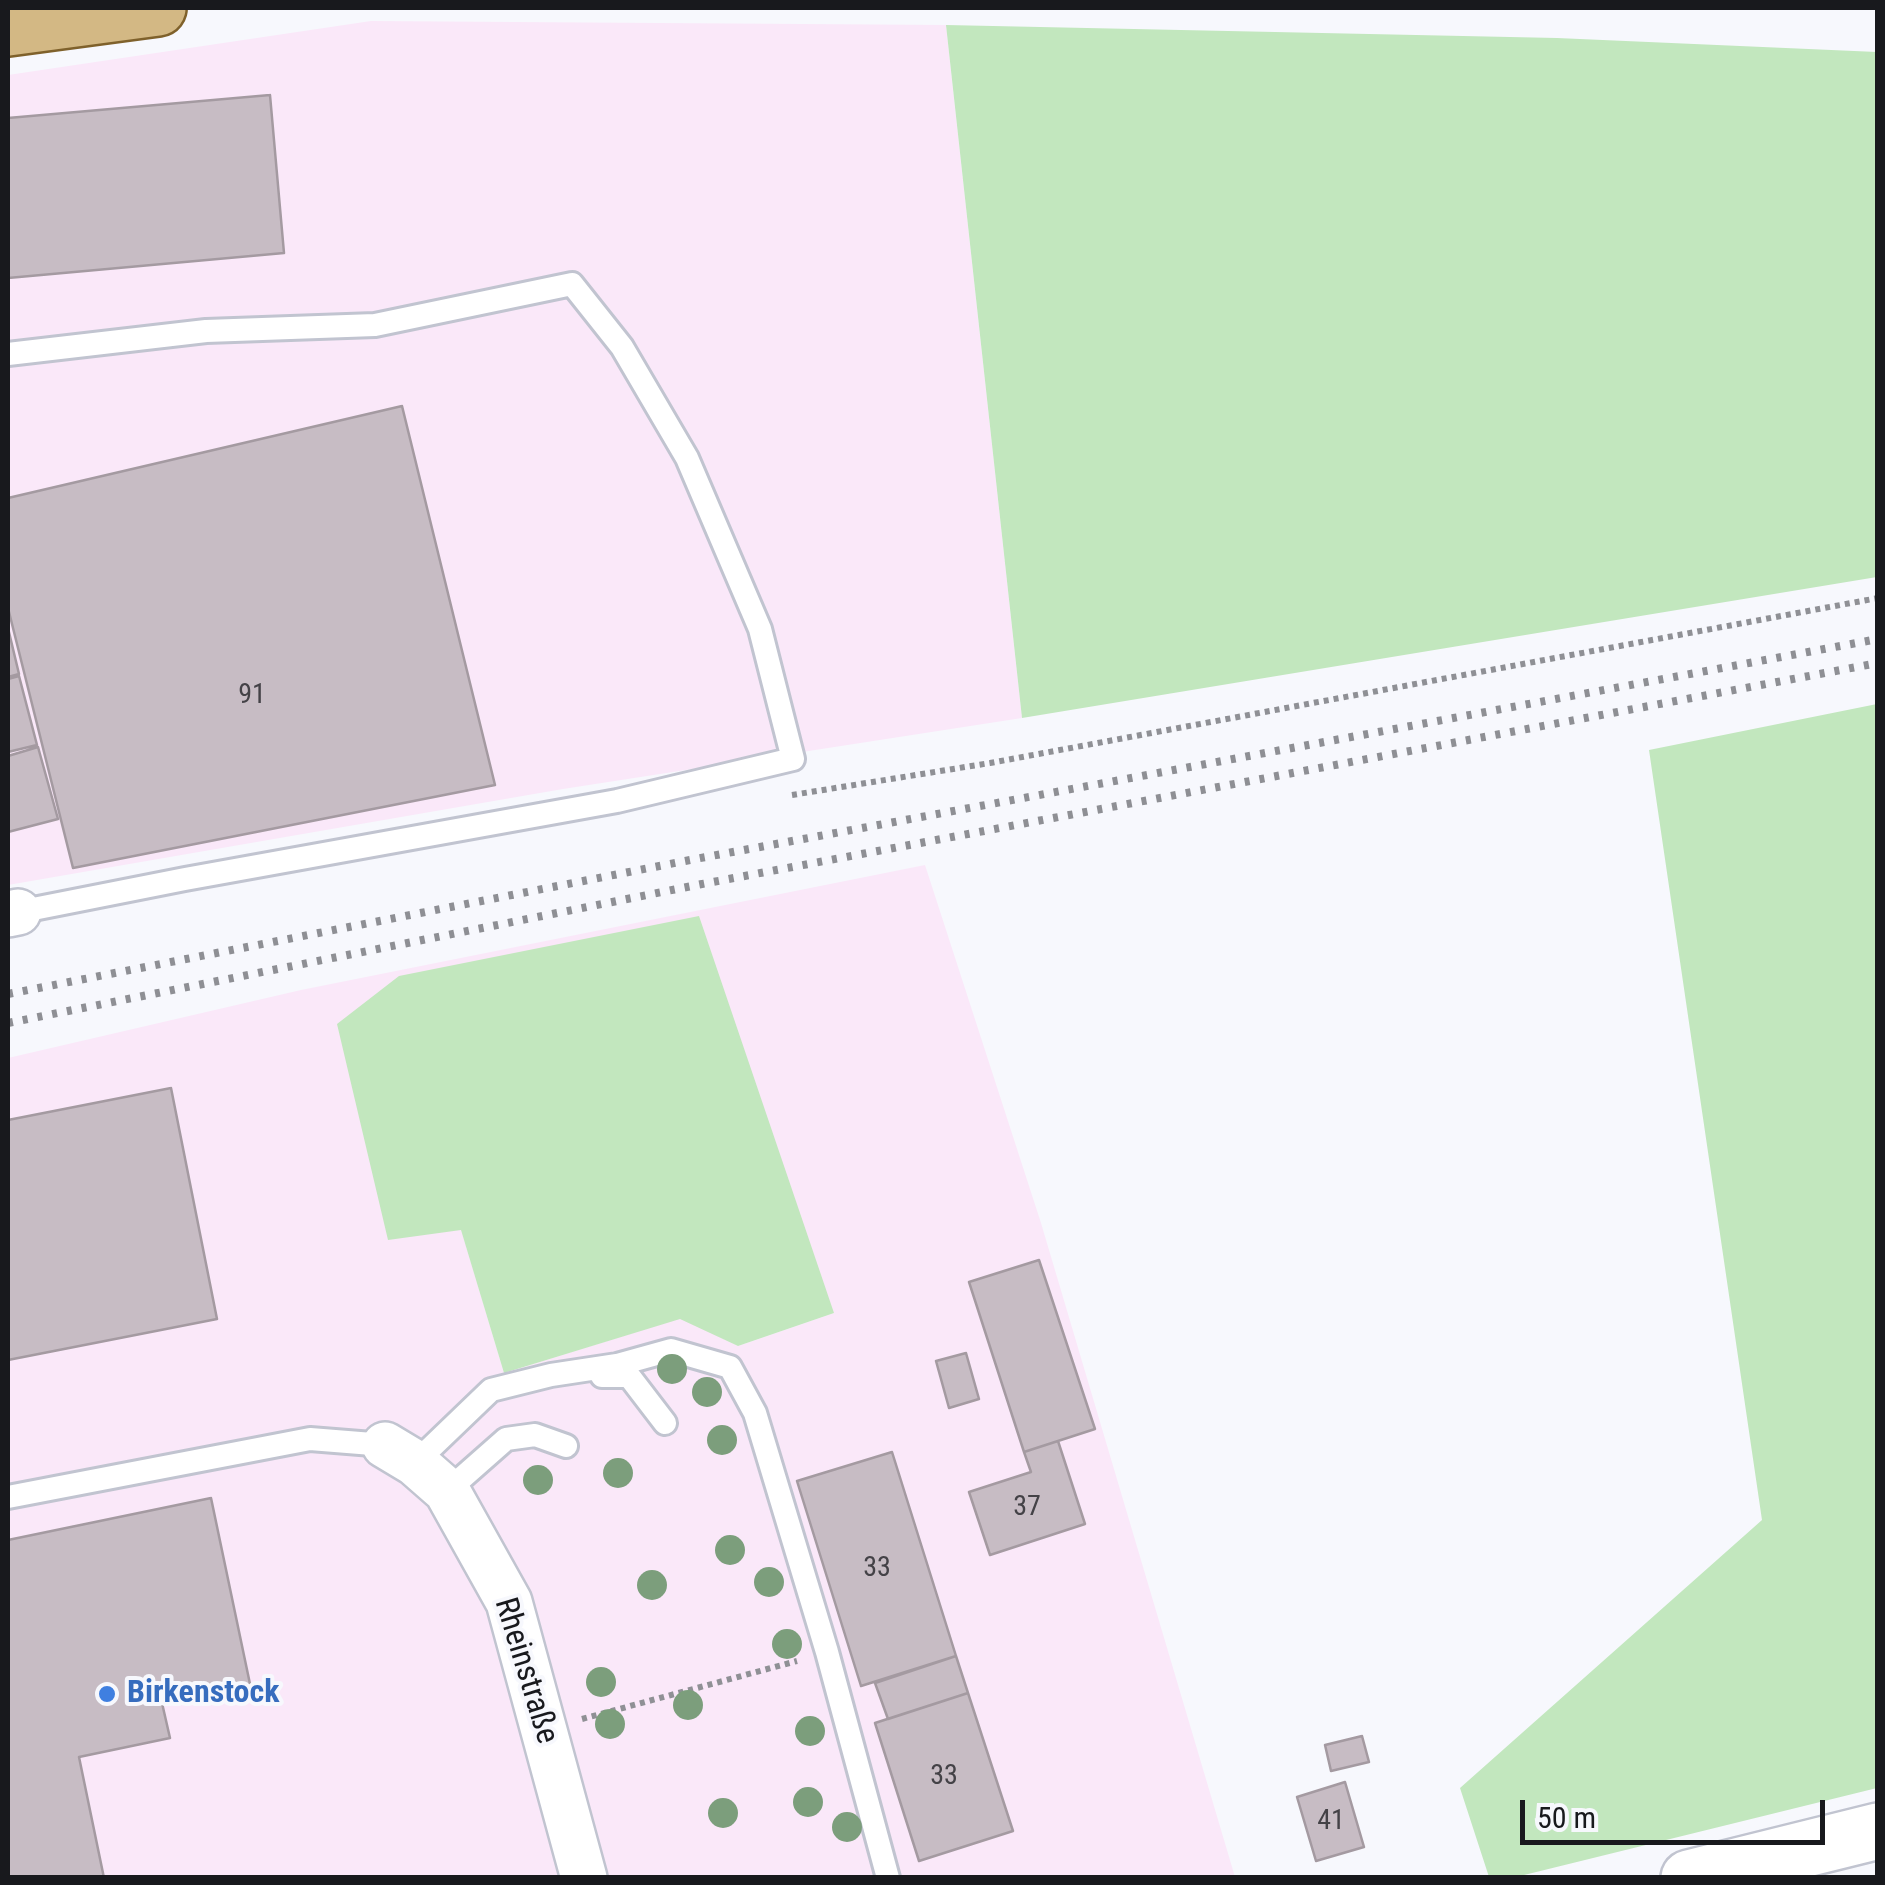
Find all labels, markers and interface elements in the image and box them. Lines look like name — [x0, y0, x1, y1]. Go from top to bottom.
house number: 91 — [238, 679, 266, 713]
house number: 37 — [1013, 1491, 1041, 1525]
house number: 33 — [863, 1552, 891, 1586]
street label: Rheinstraße — [485, 1593, 565, 1749]
place label: Birkenstock — [127, 1675, 279, 1713]
marker: Birkenstock — [96, 1683, 118, 1705]
house number: 33 — [930, 1760, 958, 1794]
scale bar — [1525, 1780, 1830, 1842]
text: 50 m — [1537, 1800, 1596, 1835]
house number: 41 — [1317, 1805, 1345, 1839]

